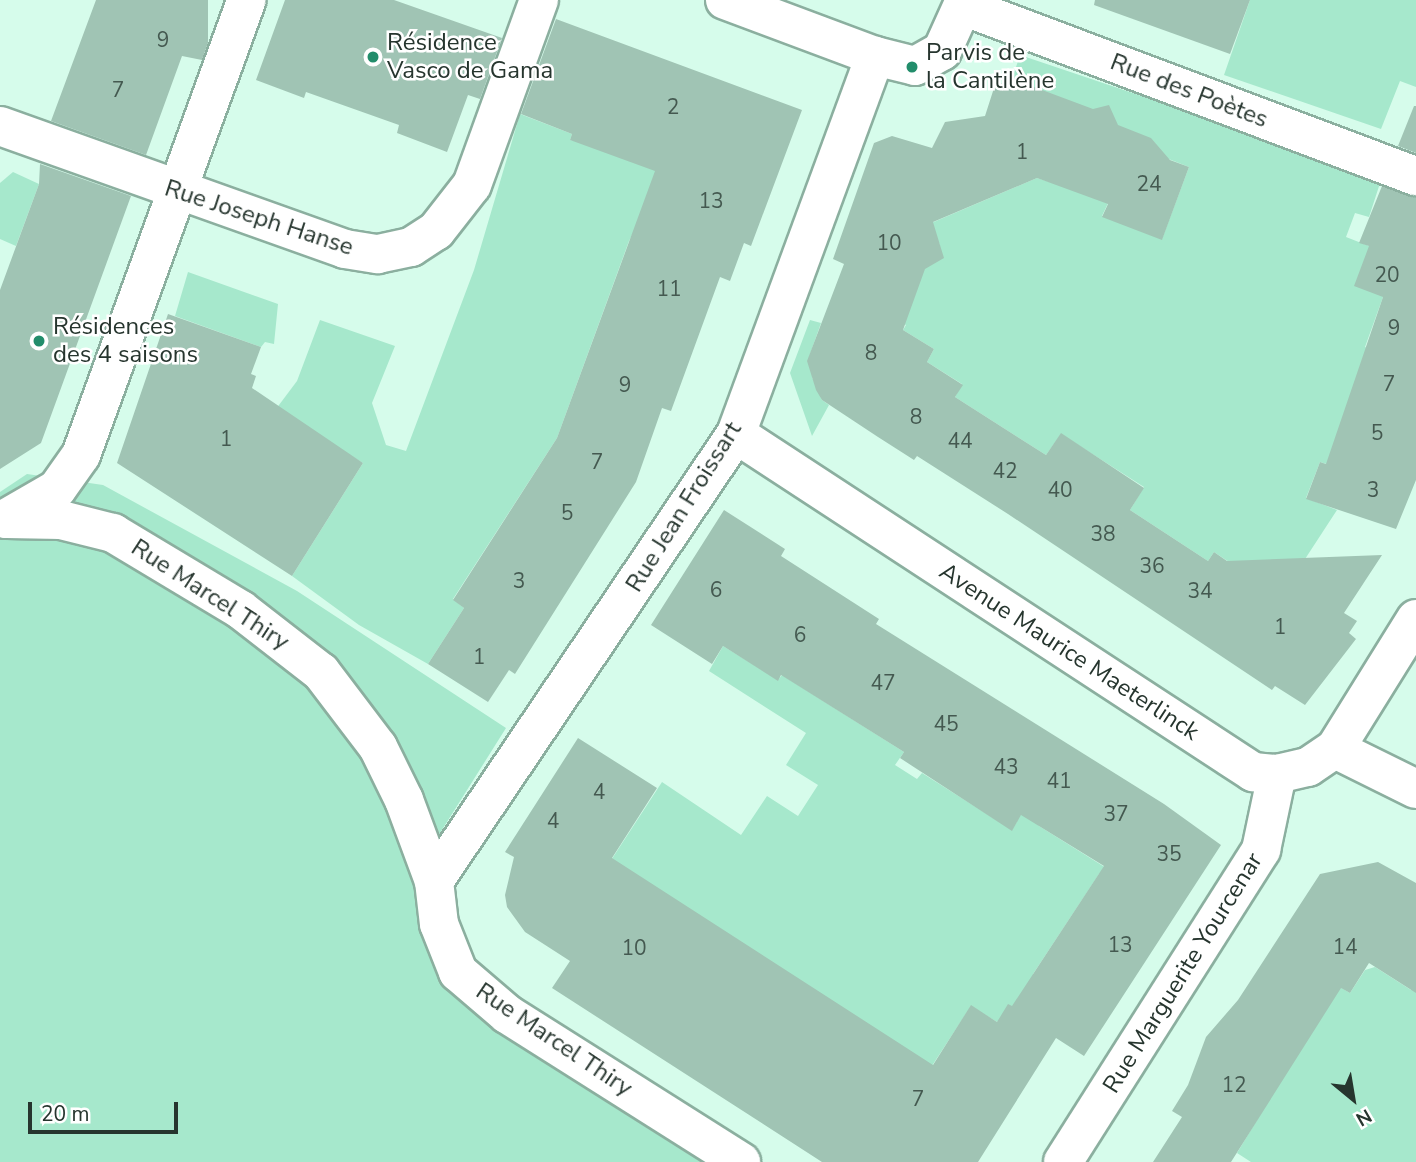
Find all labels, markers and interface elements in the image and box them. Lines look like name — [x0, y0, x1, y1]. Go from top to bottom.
house number: 9 — [157, 27, 169, 53]
place label: Résidence Vasco de Gama — [387, 29, 553, 85]
place label: Parvis de la Cantilène — [926, 39, 1054, 95]
street label: Rue des Poètes — [1106, 48, 1272, 134]
marker: Résidence Vasco de Gama — [365, 49, 381, 65]
marker: Parvis de la Cantilène — [904, 59, 920, 75]
house number: 7 — [112, 77, 124, 103]
house number: 2 — [667, 94, 679, 120]
house number: 1 — [1016, 139, 1028, 165]
house number: 24 — [1136, 171, 1162, 197]
street label: Rue Joseph Hanse — [161, 174, 357, 262]
house number: 13 — [698, 188, 724, 214]
house number: 10 — [876, 230, 902, 256]
house number: 20 — [1374, 262, 1400, 288]
house number: 11 — [656, 276, 682, 302]
place label: Résidences des 4 saisons — [53, 313, 198, 369]
house number: 9 — [1388, 315, 1400, 341]
marker: Résidences des 4 saisons — [31, 333, 47, 349]
house number: 8 — [865, 340, 877, 366]
house number: 7 — [1383, 371, 1395, 397]
house number: 9 — [619, 372, 631, 398]
house number: 8 — [910, 404, 922, 430]
street label: Rue Jean Froissart — [620, 417, 748, 597]
house number: 5 — [1371, 420, 1383, 446]
house number: 1 — [220, 426, 232, 452]
house number: 44 — [947, 428, 973, 454]
house number: 7 — [591, 449, 603, 475]
house number: 42 — [992, 458, 1018, 484]
house number: 40 — [1047, 477, 1073, 503]
house number: 3 — [1367, 477, 1379, 503]
house number: 5 — [561, 500, 573, 526]
house number: 38 — [1090, 521, 1116, 547]
street label: Rue Marcel Thiry — [126, 533, 294, 657]
house number: 36 — [1139, 553, 1165, 579]
street label: Avenue Maurice Maeterlinck — [934, 557, 1204, 747]
house number: 3 — [513, 568, 525, 594]
house number: 6 — [710, 577, 722, 603]
house number: 34 — [1187, 578, 1213, 604]
house number: 1 — [1274, 614, 1286, 640]
house number: 6 — [794, 622, 806, 648]
house number: 1 — [473, 644, 485, 670]
house number: 47 — [870, 670, 896, 696]
house number: 45 — [933, 711, 959, 737]
house number: 43 — [993, 754, 1019, 780]
house number: 41 — [1046, 768, 1072, 794]
house number: 4 — [593, 779, 605, 805]
house number: 37 — [1103, 801, 1129, 827]
house number: 4 — [547, 808, 559, 834]
house number: 35 — [1156, 841, 1182, 867]
street label: Rue Marguerite Yourcenar — [1097, 847, 1269, 1099]
house number: 13 — [1107, 932, 1133, 958]
house number: 14 — [1332, 934, 1358, 960]
house number: 10 — [621, 935, 647, 961]
street label: Rue Marcel Thiry — [470, 977, 638, 1103]
north arrow — [1318, 1064, 1388, 1134]
house number: 12 — [1221, 1072, 1247, 1098]
house number: 7 — [912, 1086, 924, 1112]
scale bar — [32, 1088, 182, 1132]
text: 20 m — [41, 1100, 90, 1128]
text: N — [1351, 1102, 1376, 1132]

